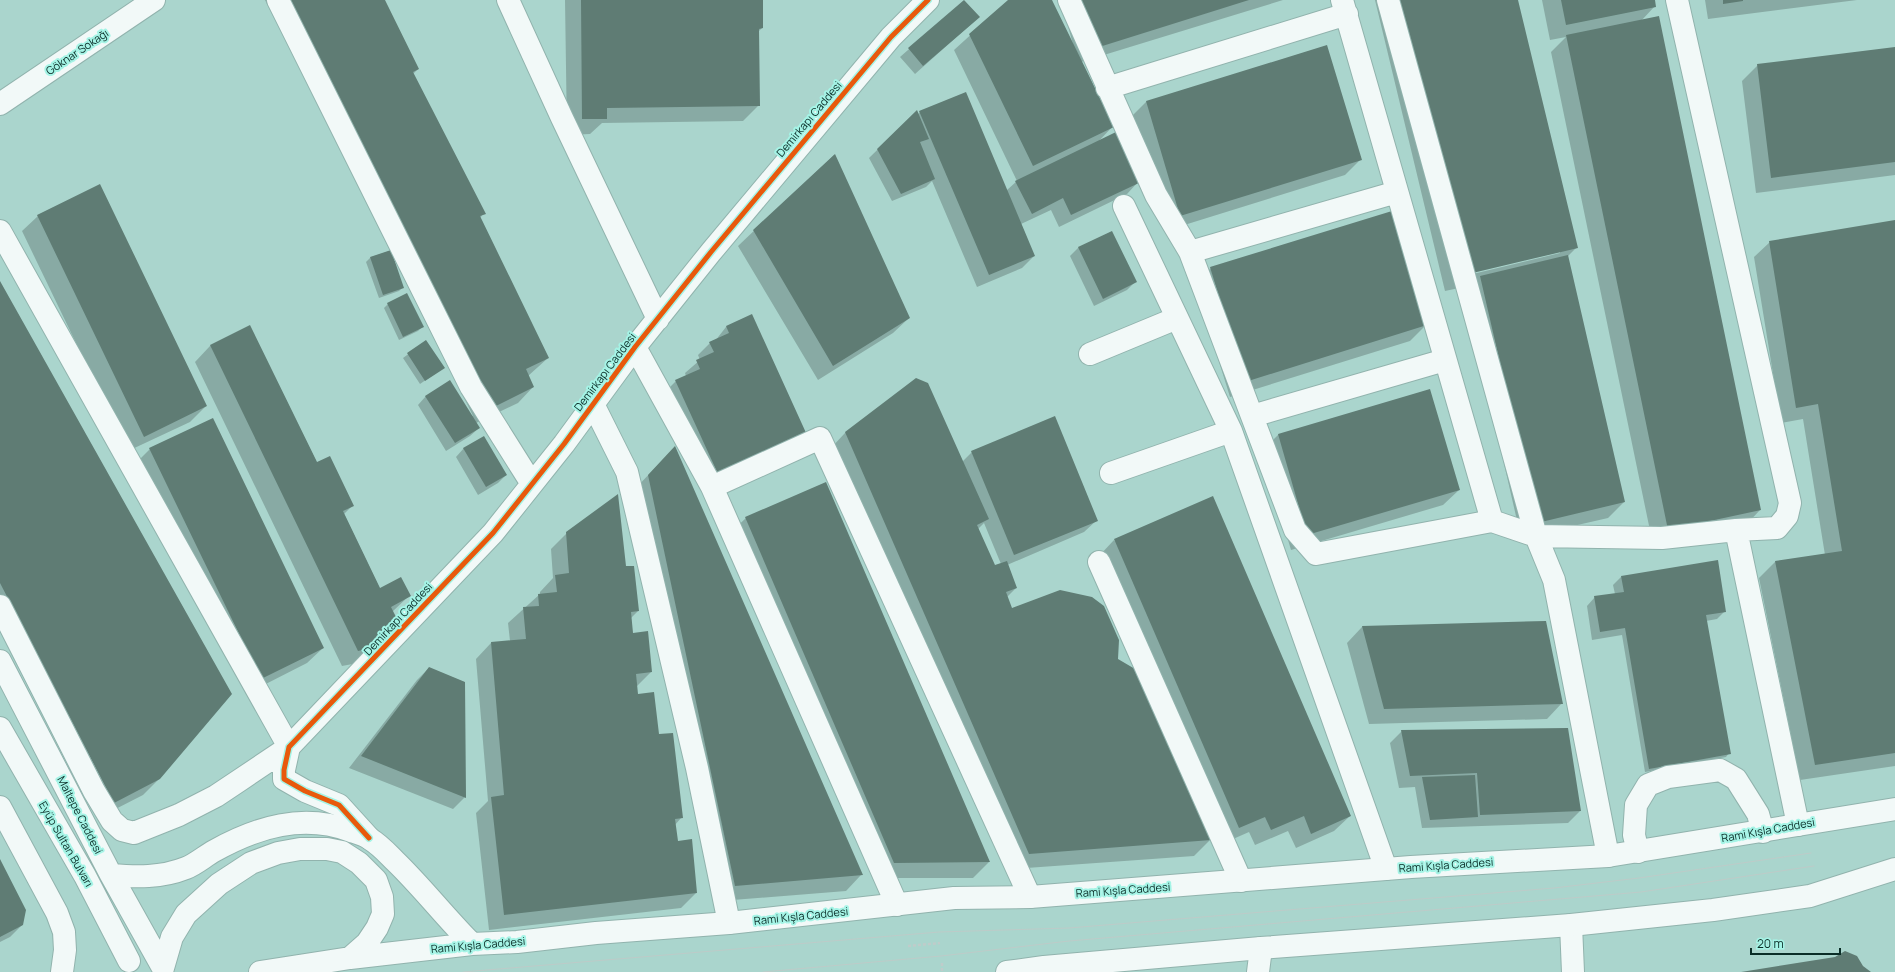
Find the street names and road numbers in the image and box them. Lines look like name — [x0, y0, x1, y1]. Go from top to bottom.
street label: Göknar Sokağı — [42, 25, 111, 78]
street label: Demirkapı Caddesi — [773, 78, 845, 160]
street label: Demirkapı Caddesi — [570, 330, 639, 414]
street label: Demirkapı Caddesi — [360, 579, 435, 658]
street label: Maltepe Caddesi — [54, 773, 106, 856]
street label: Eyüp Sultan Bulvarı — [36, 798, 97, 889]
street label: Rami Kışla Caddesi — [1720, 814, 1816, 845]
street label: Rami Kışla Caddesi — [1398, 854, 1494, 875]
street label: Rami Kışla Caddesi — [1075, 879, 1171, 900]
street label: Rami Kışla Caddesi — [753, 903, 849, 928]
street label: Rami Kışla Caddesi — [430, 933, 526, 956]

